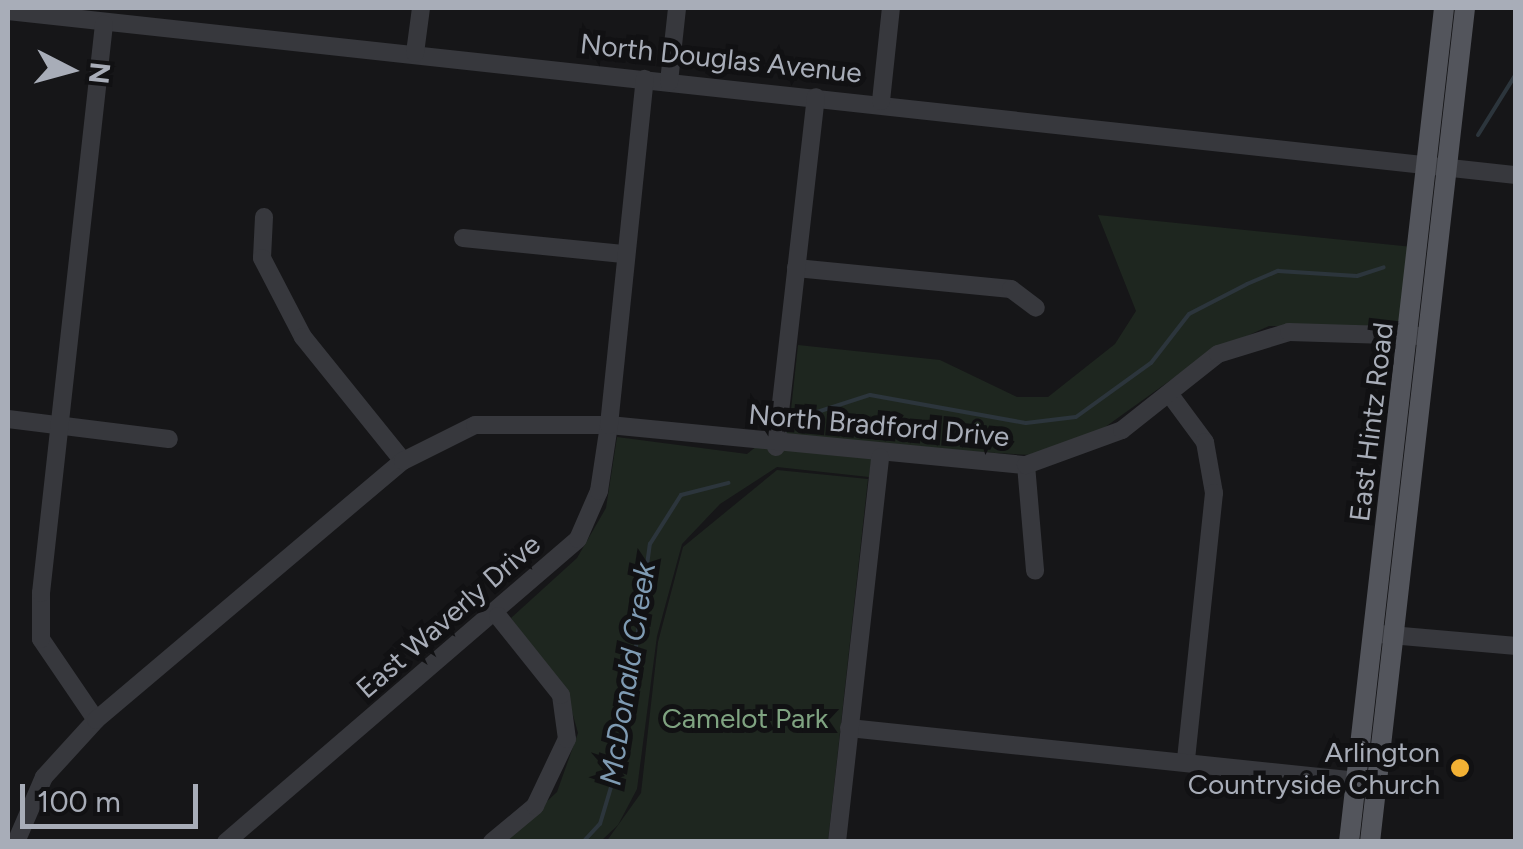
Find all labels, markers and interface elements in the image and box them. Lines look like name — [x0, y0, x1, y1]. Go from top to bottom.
north arrow — [20, 20, 120, 120]
street label: North Douglas Avenue — [578, 26, 864, 90]
text: N — [82, 61, 118, 86]
street label: East Hintz Road — [1342, 321, 1400, 523]
street label: North Bradford Drive — [747, 397, 1011, 453]
street label: East Waverly Drive — [349, 527, 547, 705]
water label: McDonald Creek — [593, 560, 663, 788]
park label: Camelot Park — [662, 701, 828, 735]
place label: Arlington Countryside Church — [1188, 735, 1440, 801]
marker: Arlington Countryside Church — [1449, 757, 1471, 779]
scale bar — [25, 764, 202, 826]
text: 100 m — [37, 783, 121, 820]

